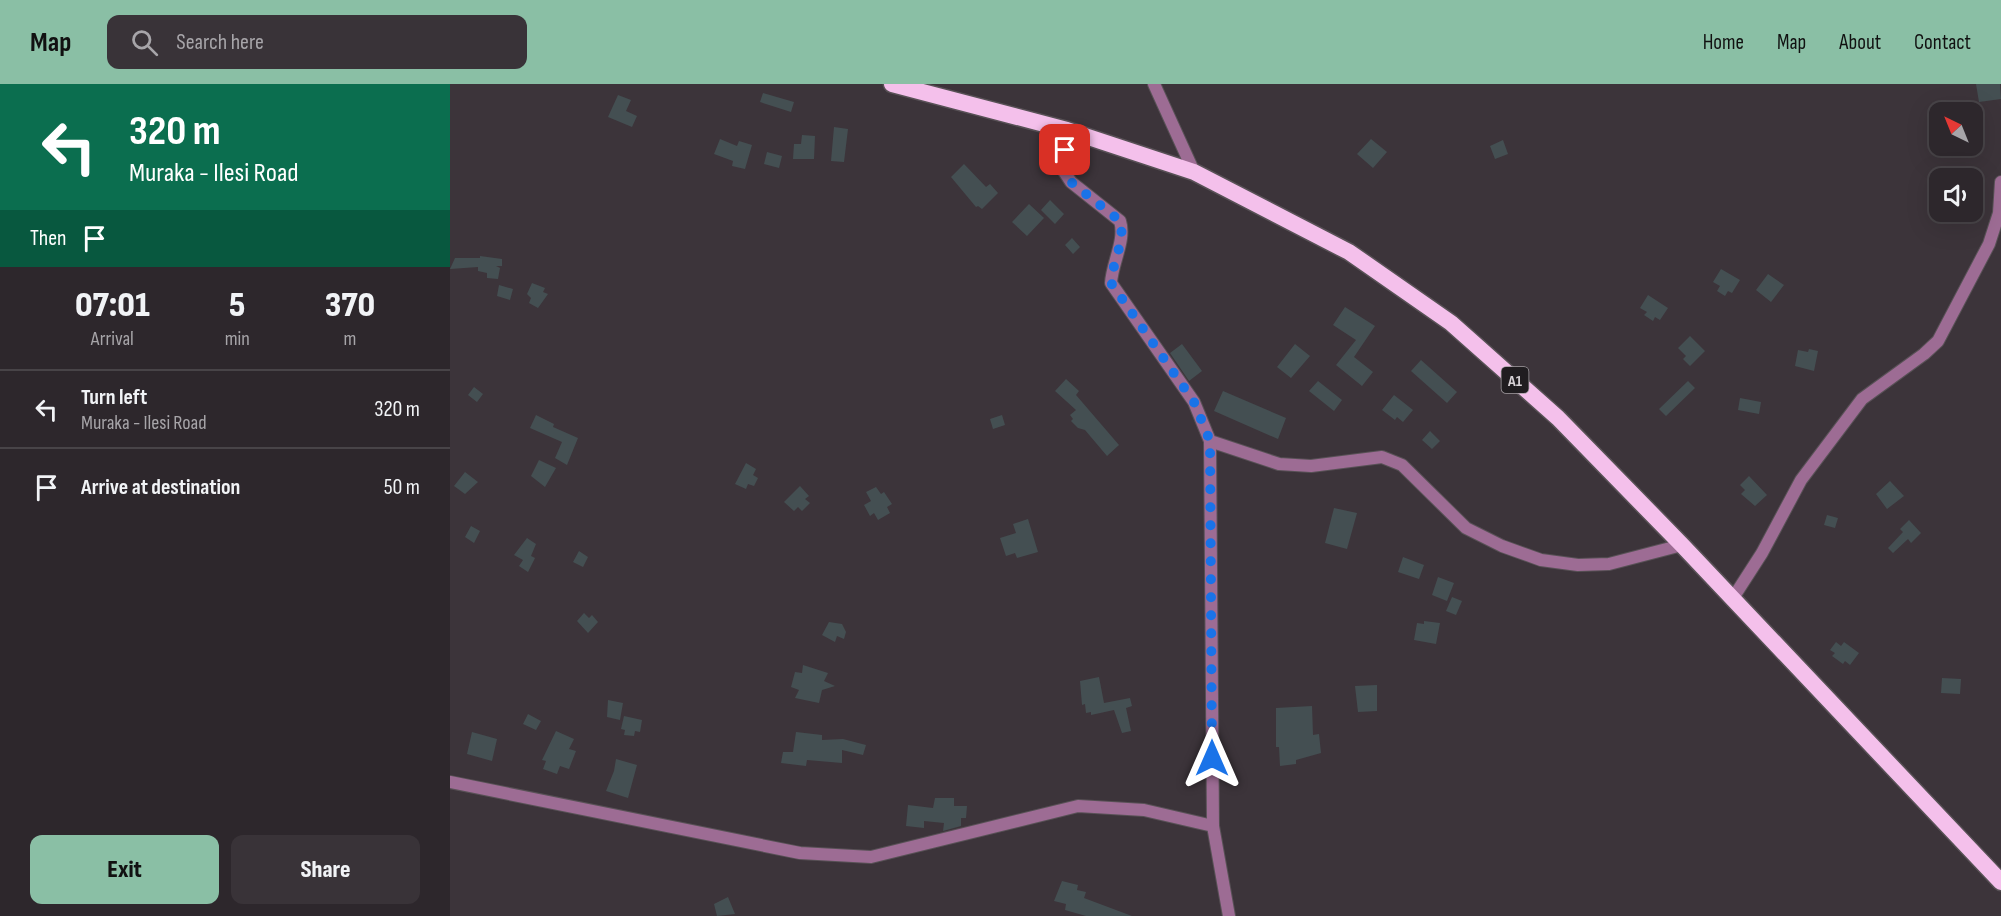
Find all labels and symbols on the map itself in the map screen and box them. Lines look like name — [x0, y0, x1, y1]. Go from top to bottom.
north arrow — [1929, 102, 1983, 156]
pin — [1039, 124, 1090, 175]
road number: A1 — [1502, 367, 1528, 393]
position arrow — [1180, 726, 1244, 790]

